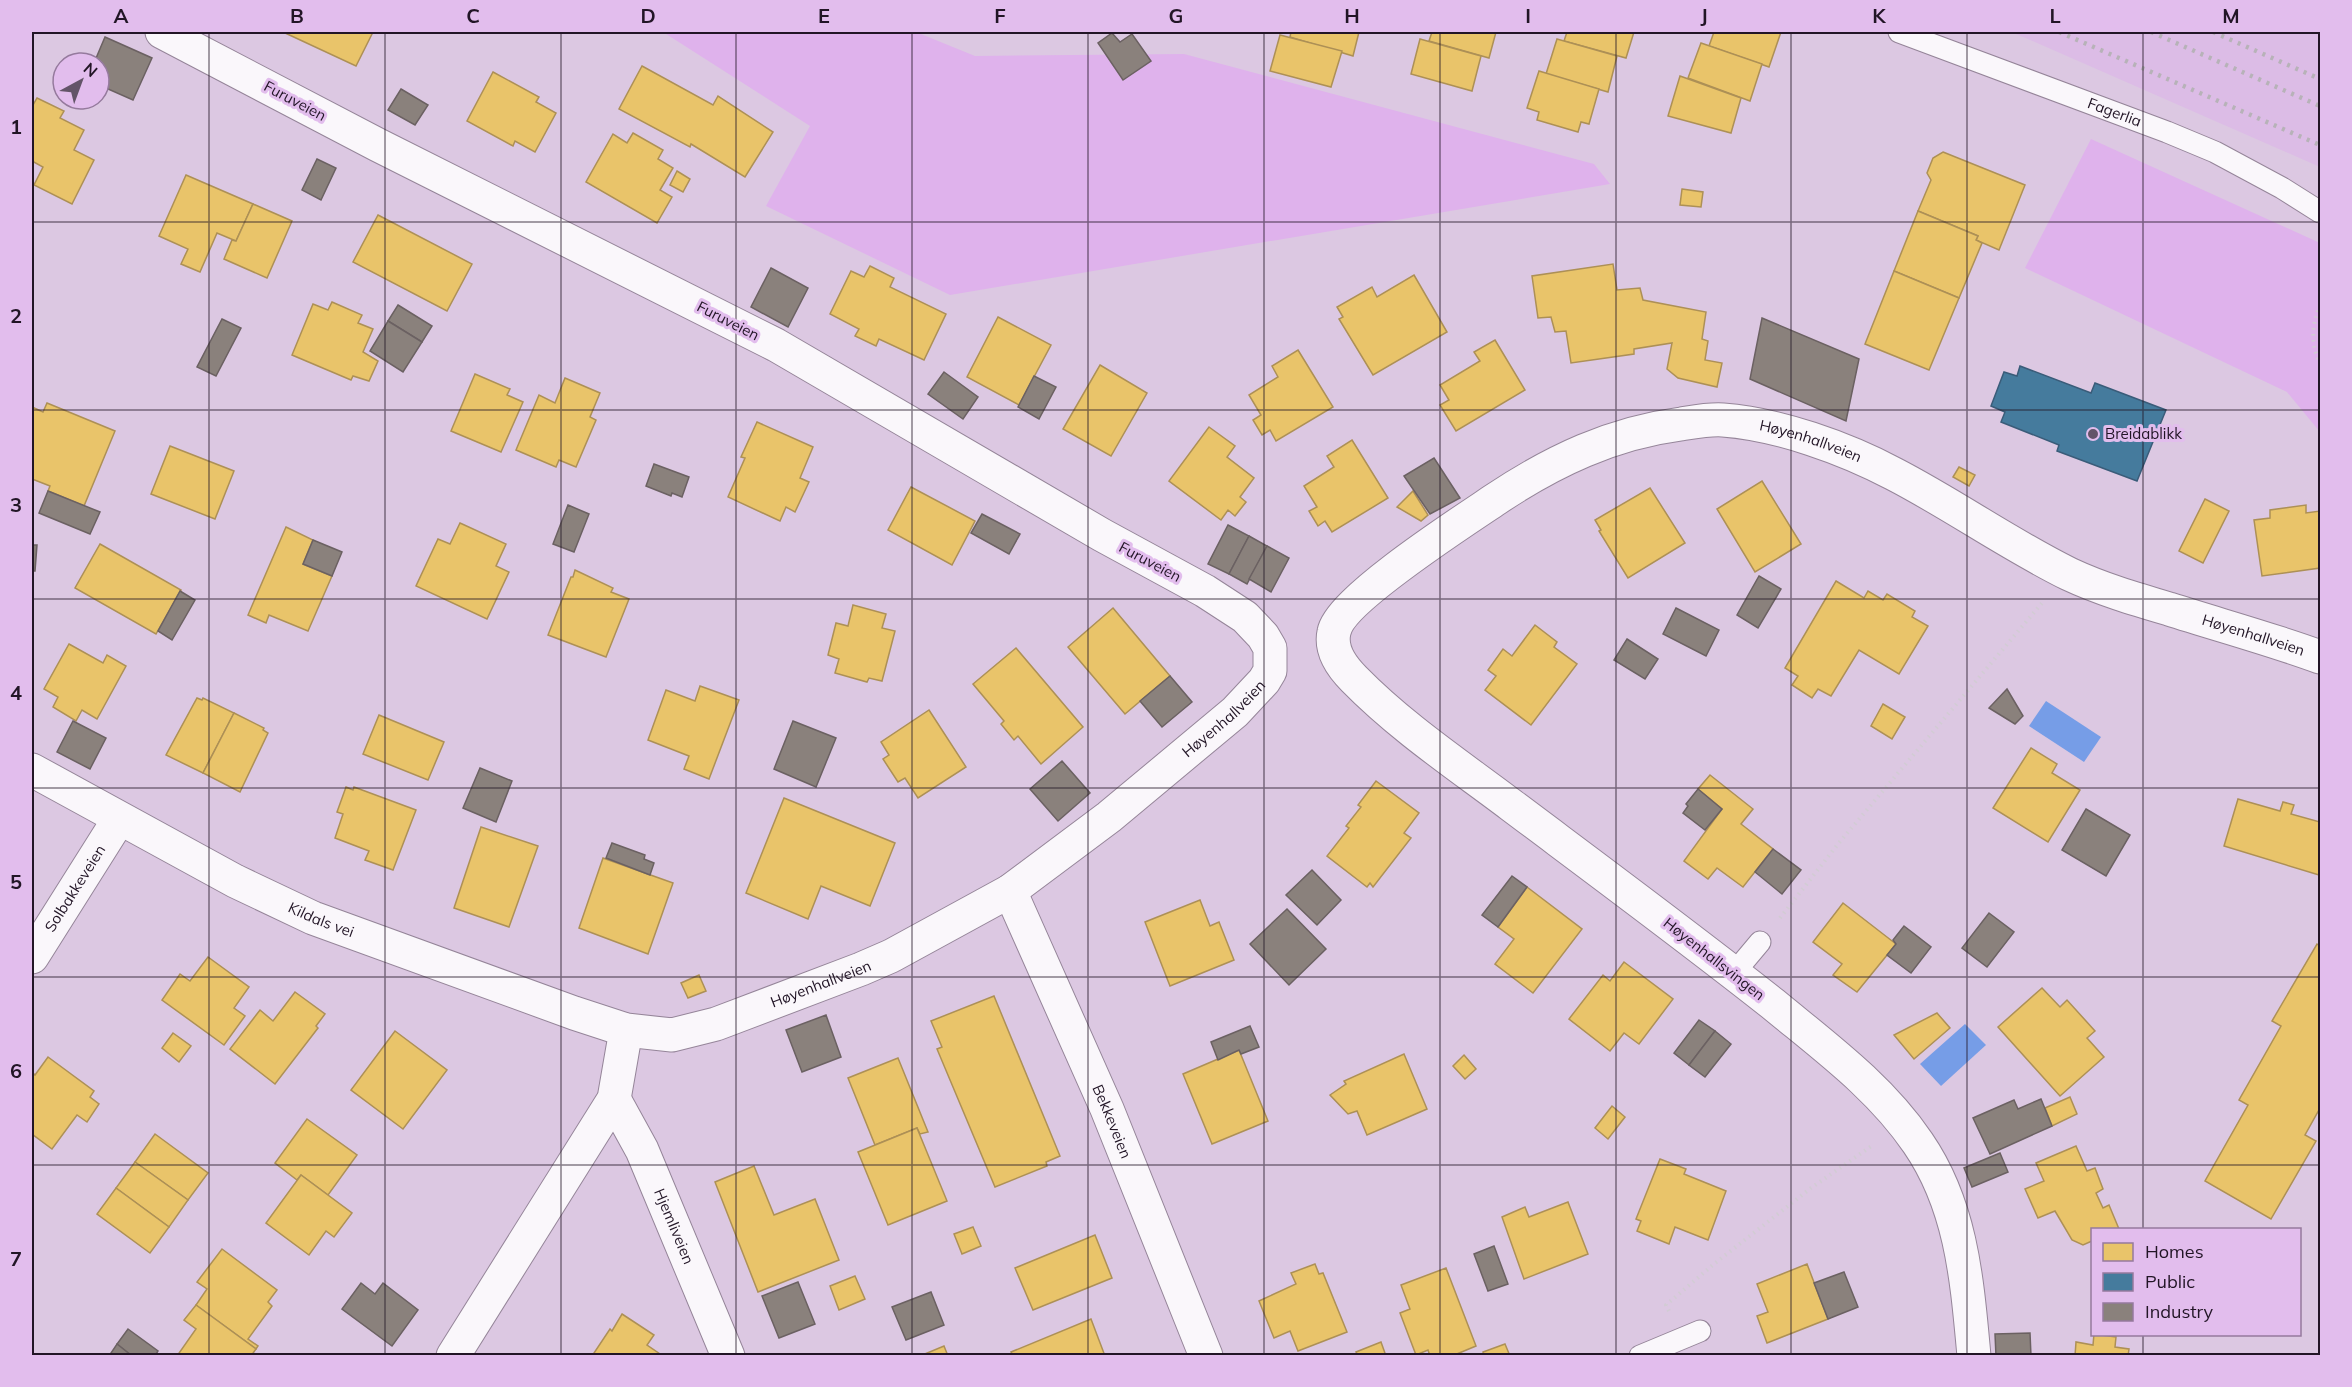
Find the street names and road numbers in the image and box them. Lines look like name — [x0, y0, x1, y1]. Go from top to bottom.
street label: Furuveien — [261, 76, 330, 125]
street label: Fagerlia — [2085, 93, 2144, 131]
street label: Furuveien — [694, 297, 763, 344]
street label: Høyenhallveien — [1758, 415, 1865, 466]
street label: Furuveien — [1116, 537, 1185, 586]
street label: Høyenhallveien — [2200, 610, 2307, 660]
street label: Høyenhallveien — [1178, 676, 1269, 761]
street label: Solbakkeveien — [40, 841, 109, 935]
street label: Kildals vei — [285, 898, 357, 941]
street label: Høyenhallsvingen — [1660, 913, 1769, 1004]
street label: Høyenhallveien — [768, 956, 874, 1011]
street label: Bekkeveien — [1088, 1081, 1136, 1161]
street label: Hjemliveien — [650, 1186, 699, 1267]

